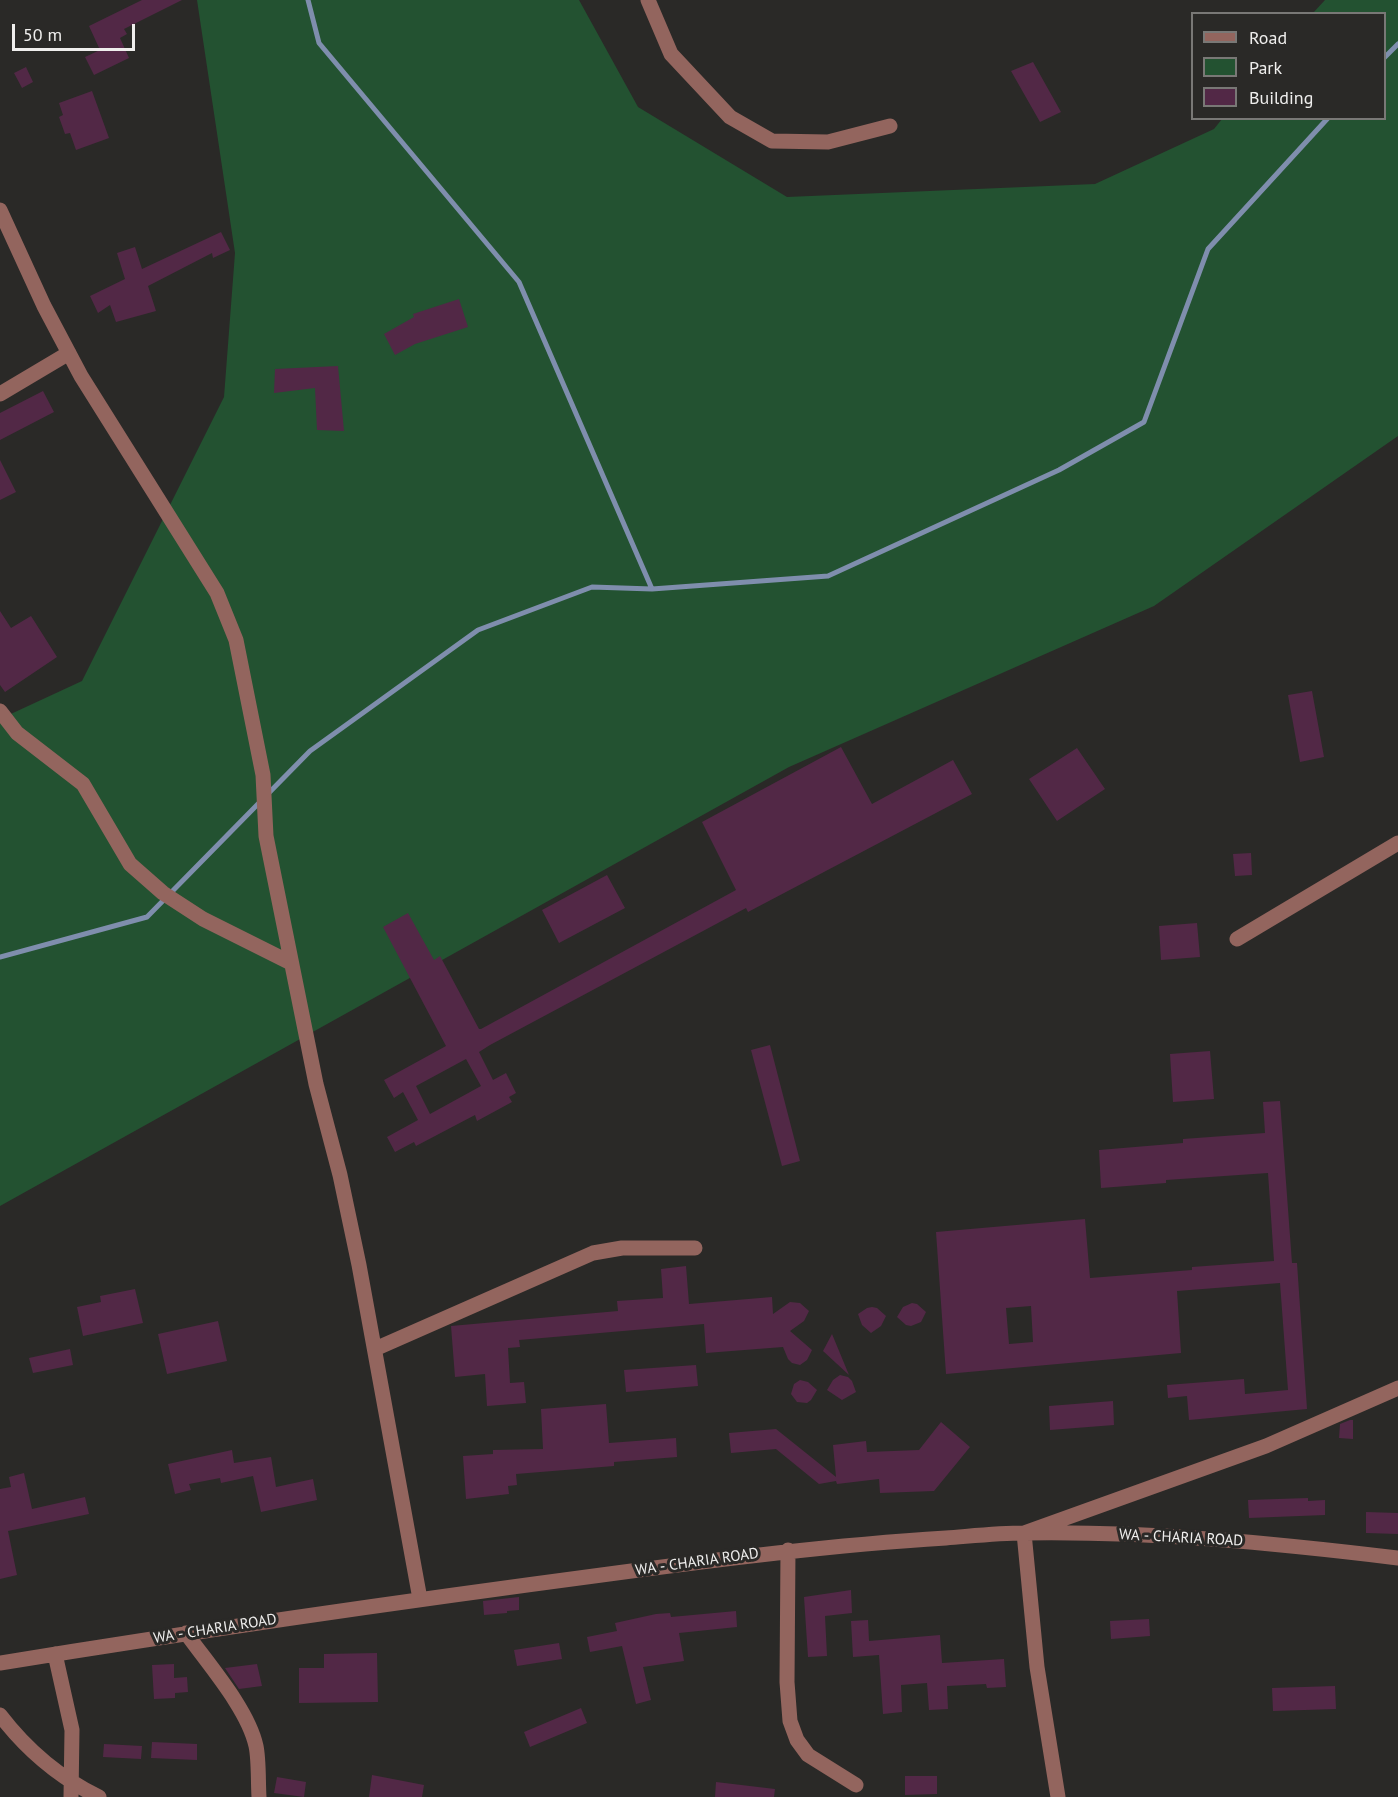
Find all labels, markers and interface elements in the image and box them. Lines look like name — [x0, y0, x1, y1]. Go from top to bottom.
scale bar — [15, 12, 138, 50]
legend — [1191, 12, 1386, 120]
text: 50 m — [23, 23, 62, 46]
text: Road — [1249, 26, 1287, 49]
text: Park — [1249, 56, 1282, 79]
text: Building — [1249, 86, 1313, 109]
street label: WA - CHARIA ROAD — [1118, 1526, 1244, 1550]
street label: WA - CHARIA ROAD — [634, 1544, 760, 1580]
street label: WA - CHARIA ROAD — [152, 1610, 278, 1648]

